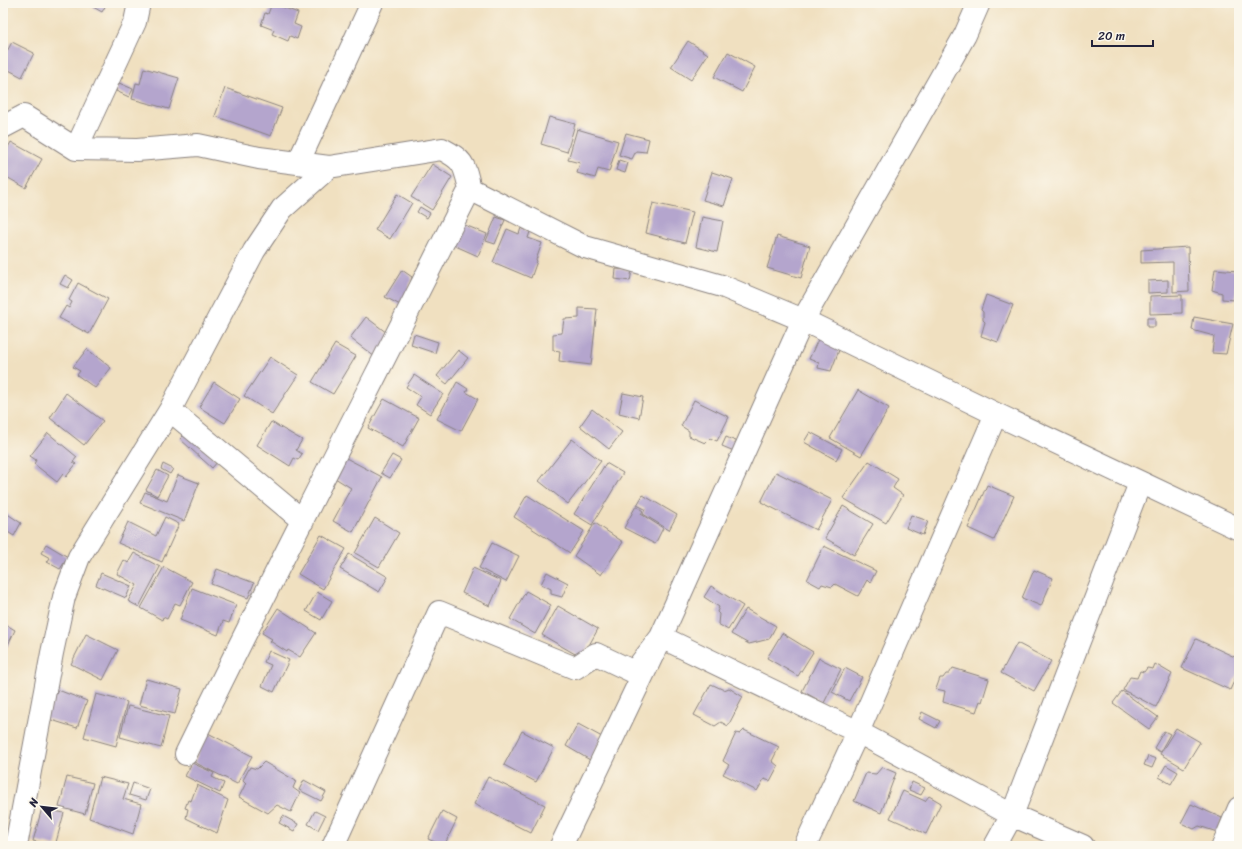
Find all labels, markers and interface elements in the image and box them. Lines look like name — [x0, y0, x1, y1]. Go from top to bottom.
scale bar — [1092, 22, 1153, 48]
text: 20 m — [1098, 25, 1125, 47]
north arrow — [22, 787, 62, 827]
text: N — [23, 794, 44, 811]

